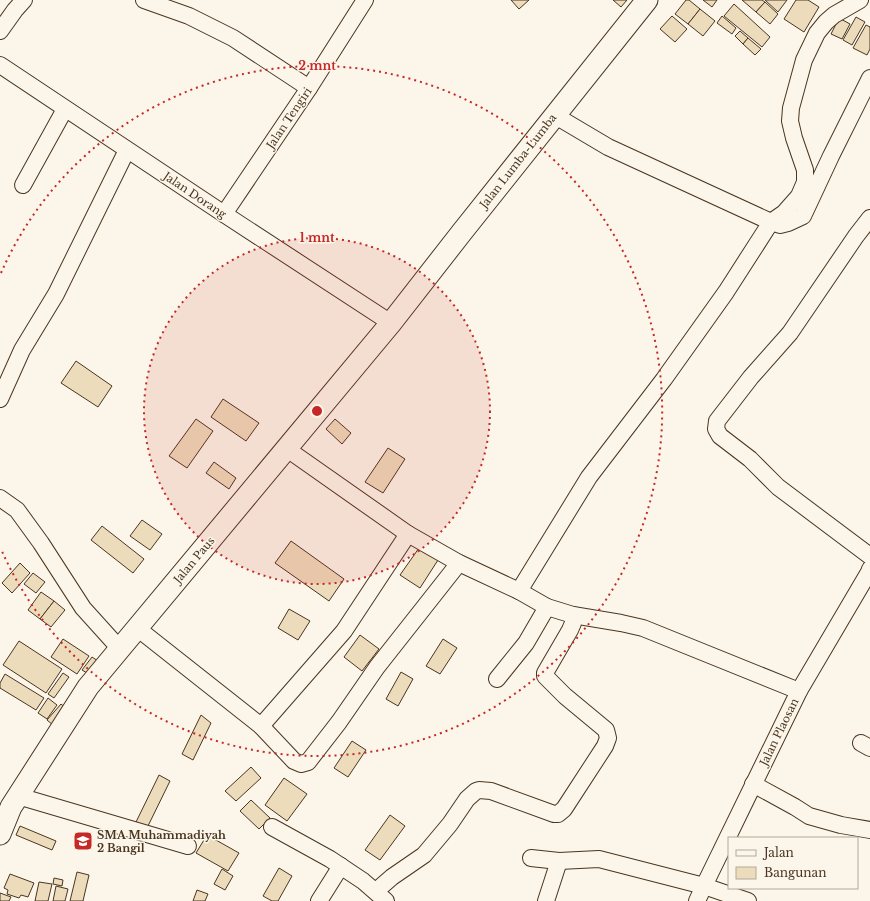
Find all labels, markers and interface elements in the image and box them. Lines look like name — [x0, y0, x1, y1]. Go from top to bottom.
text: 2 mnt — [298, 58, 336, 73]
street label: Jalan Tengiri — [262, 84, 315, 153]
street label: Jalan Lumba-Lumba — [475, 110, 560, 213]
street label: Jalan Dorang — [159, 168, 229, 221]
text: 1 mnt — [299, 230, 335, 245]
centre of rings — [310, 404, 324, 418]
street label: Jalan Paus — [169, 534, 217, 588]
street label: Jalan Plaosan — [756, 695, 802, 770]
place label: SMA Muhammadiyah 2 Bangil — [97, 828, 226, 855]
school or university icon: SMA Muhammadiyah 2 Bangil — [72, 830, 94, 852]
legend — [728, 837, 858, 889]
text: Jalan — [762, 845, 794, 860]
text: Bangunan — [764, 865, 827, 880]

